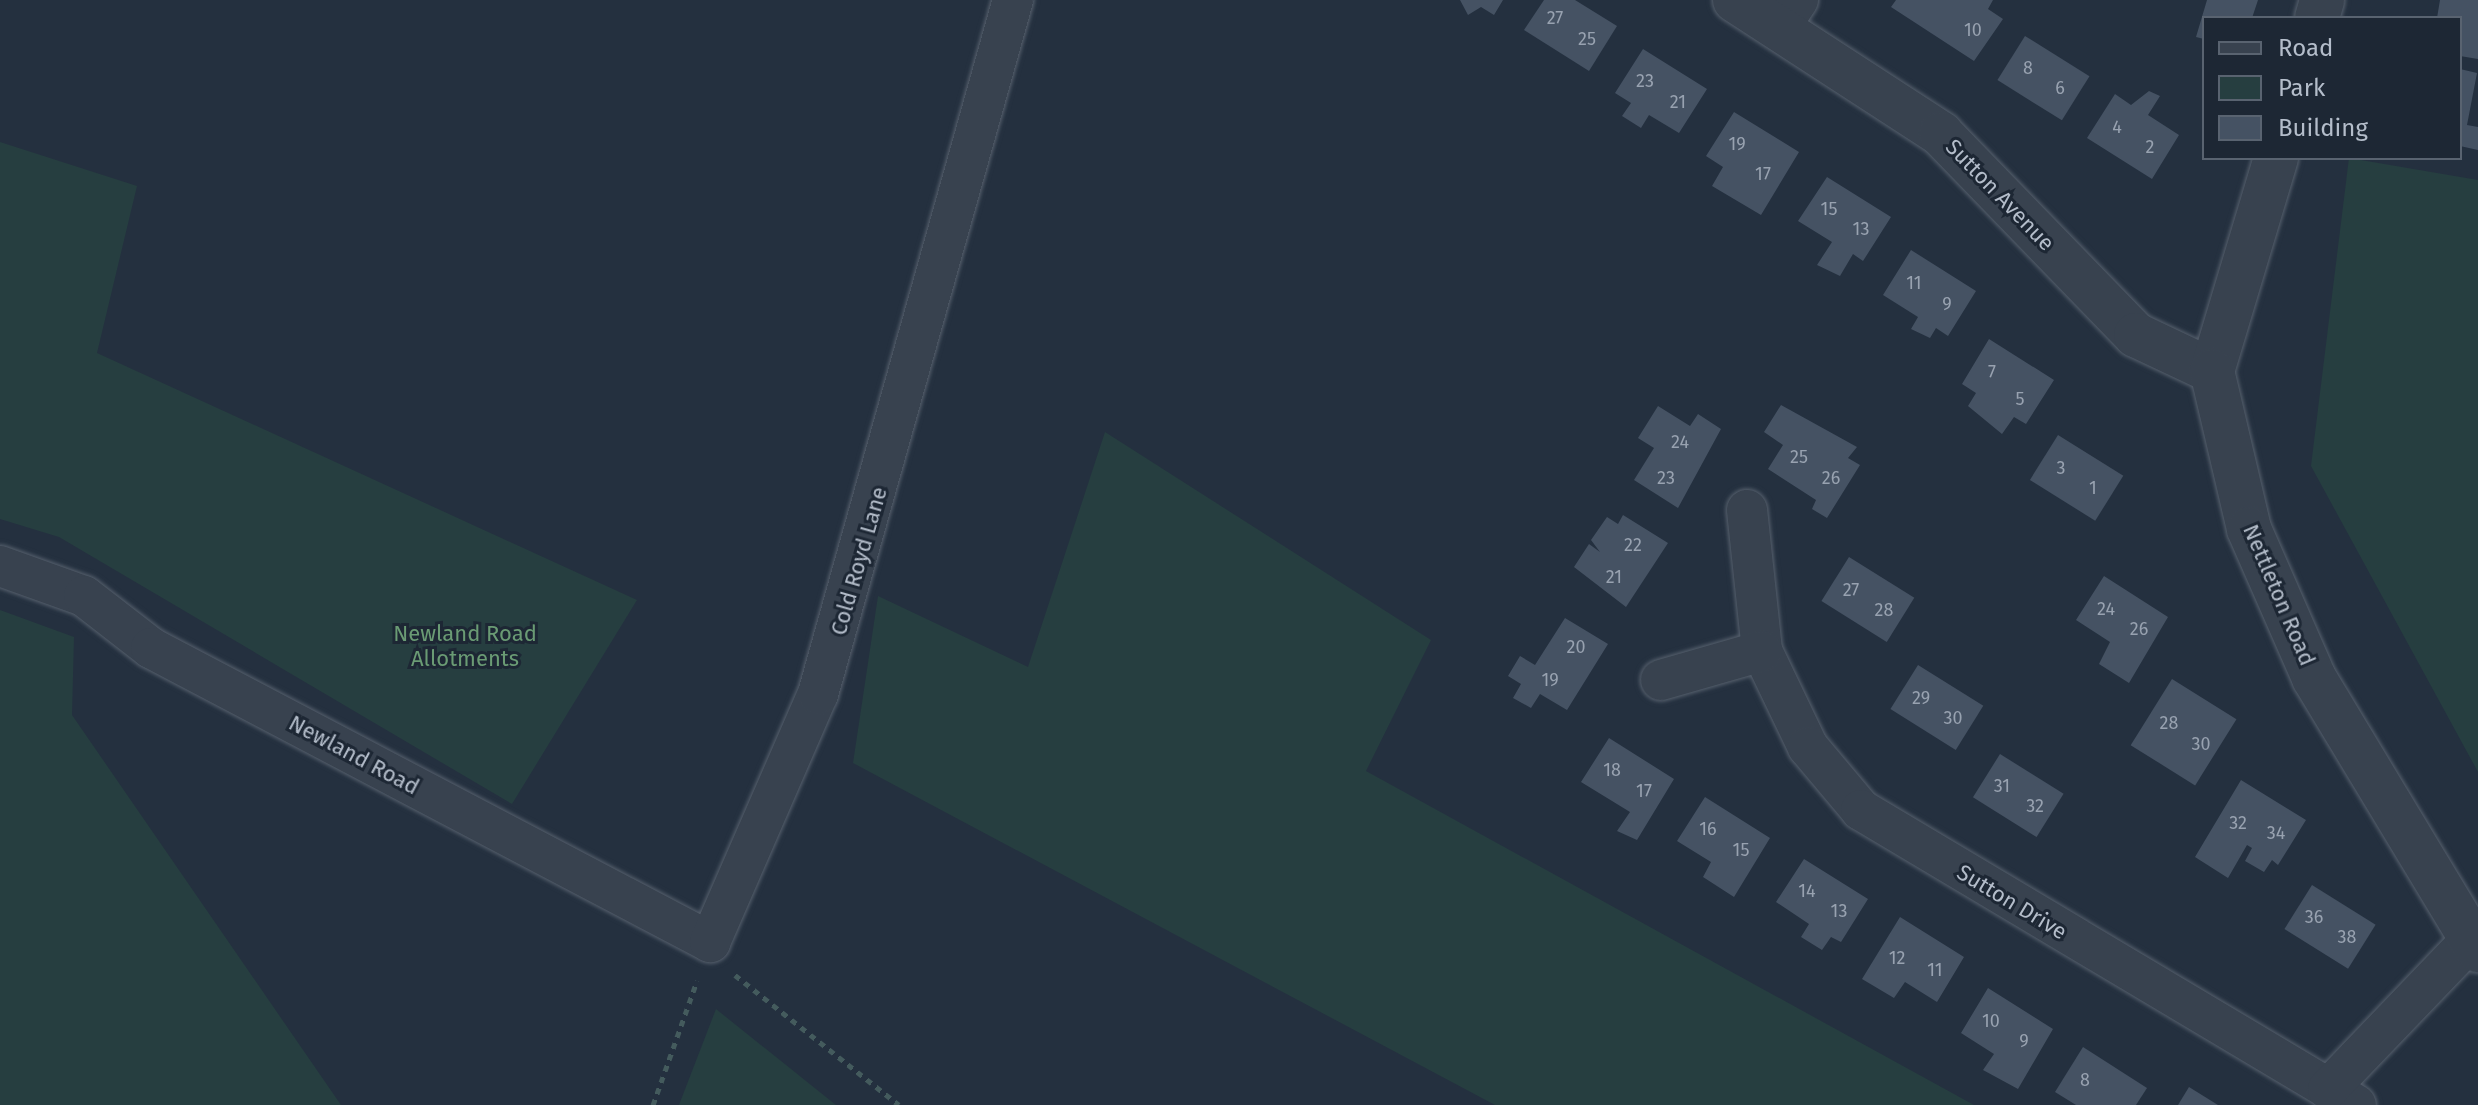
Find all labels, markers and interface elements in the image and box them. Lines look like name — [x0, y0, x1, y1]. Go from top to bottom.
house number: 27 — [1547, 7, 1563, 29]
legend — [2202, 16, 2462, 160]
house number: 10 — [1964, 19, 1982, 41]
house number: 25 — [1578, 28, 1596, 50]
text: Road — [2278, 34, 2333, 62]
house number: 8 — [2023, 57, 2033, 79]
house number: 23 — [1636, 70, 1654, 92]
text: Park — [2278, 74, 2325, 102]
house number: 6 — [2055, 77, 2065, 99]
house number: 21 — [1670, 91, 1686, 113]
text: Building — [2278, 114, 2368, 142]
house number: 4 — [2112, 116, 2122, 138]
house number: 19 — [1728, 133, 1746, 155]
street label: Sutton Avenue — [1940, 134, 2060, 256]
house number: 2 — [2146, 136, 2154, 158]
house number: 17 — [1755, 163, 1771, 185]
house number: 15 — [1821, 198, 1837, 220]
house number: 13 — [1853, 218, 1869, 240]
house number: 11 — [1906, 272, 1922, 294]
house number: 9 — [1942, 293, 1952, 315]
house number: 7 — [1988, 361, 1996, 383]
house number: 5 — [2015, 388, 2025, 410]
house number: 24 — [1671, 431, 1689, 453]
house number: 25 — [1790, 446, 1808, 468]
house number: 3 — [2057, 457, 2065, 479]
house number: 23 — [1657, 467, 1675, 489]
house number: 26 — [1822, 467, 1840, 489]
house number: 1 — [2089, 477, 2097, 499]
street label: Cold Royd Lane — [825, 484, 893, 638]
street label: Nettleton Road — [2237, 520, 2321, 670]
house number: 22 — [1624, 534, 1642, 556]
house number: 21 — [1606, 566, 1622, 588]
house number: 27 — [1843, 579, 1859, 601]
house number: 24 — [2097, 598, 2115, 620]
house number: 28 — [1875, 599, 1893, 621]
house number: 26 — [2130, 618, 2148, 640]
park label: Newland Road Allotments — [393, 620, 537, 672]
house number: 20 — [1567, 636, 1585, 658]
house number: 19 — [1541, 669, 1559, 691]
house number: 29 — [1912, 687, 1930, 709]
house number: 30 — [1943, 707, 1963, 729]
street label: Newland Road — [284, 710, 424, 800]
house number: 28 — [2160, 712, 2178, 734]
house number: 30 — [2191, 733, 2211, 755]
house number: 18 — [1603, 759, 1621, 781]
house number: 31 — [1994, 775, 2010, 797]
house number: 17 — [1636, 780, 1652, 802]
house number: 32 — [2026, 795, 2044, 817]
house number: 32 — [2229, 812, 2247, 834]
house number: 16 — [1699, 818, 1717, 840]
house number: 34 — [2267, 822, 2285, 844]
house number: 15 — [1733, 839, 1749, 861]
street label: Sutton Drive — [1952, 859, 2072, 945]
house number: 14 — [1798, 880, 1816, 902]
house number: 13 — [1831, 900, 1847, 922]
house number: 36 — [2305, 906, 2323, 928]
house number: 38 — [2338, 926, 2356, 948]
house number: 12 — [1889, 947, 1905, 969]
house number: 11 — [1927, 959, 1943, 981]
house number: 10 — [1982, 1010, 2000, 1032]
house number: 9 — [2019, 1030, 2029, 1052]
house number: 8 — [2080, 1069, 2090, 1091]

